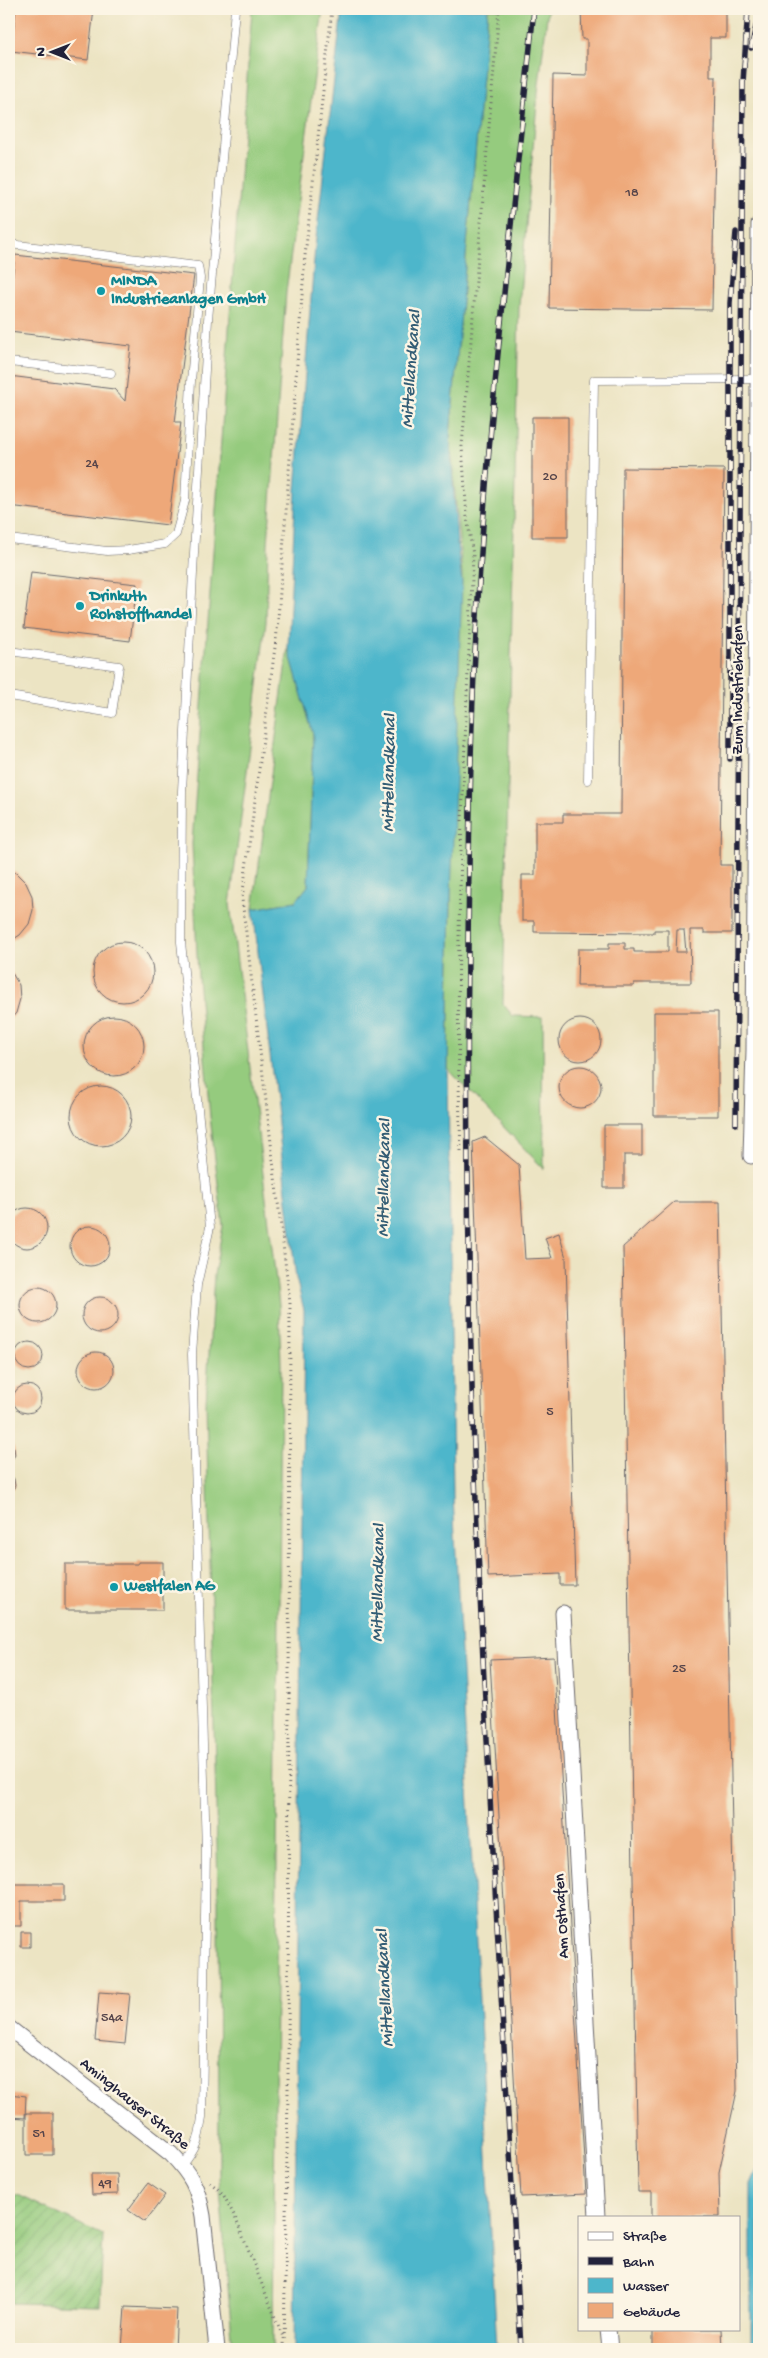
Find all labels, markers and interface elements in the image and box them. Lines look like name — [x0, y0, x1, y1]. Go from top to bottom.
north arrow — [28, 28, 78, 78]
text: N — [33, 47, 50, 57]
house number: 18 — [624, 185, 639, 202]
place label: MINDA Industrieanlagen GmbH — [111, 273, 267, 310]
marker: MINDA Industrieanlagen GmbH — [95, 285, 107, 297]
water label: Mittellandkanal — [397, 308, 427, 429]
house number: 24 — [85, 456, 99, 473]
house number: 20 — [543, 469, 557, 486]
place label: Drinkuth Rohstoffhandel — [88, 588, 193, 625]
marker: Drinkuth Rohstoffhandel — [74, 600, 86, 612]
street label: Zum Industriehafen — [730, 625, 749, 755]
water label: Mittellandkanal — [378, 713, 402, 832]
water label: Mittellandkanal — [373, 1118, 397, 1237]
house number: 5 — [546, 1404, 554, 1421]
water label: Mittellandkanal — [367, 1523, 391, 1642]
place label: Westfalen AG — [123, 1577, 216, 1597]
marker: Westfalen AG — [108, 1581, 120, 1593]
house number: 25 — [672, 1661, 686, 1678]
street label: Am Osthafen — [551, 1873, 575, 1959]
water label: Mittellandkanal — [372, 1928, 400, 2047]
house number: 54a — [101, 2010, 124, 2027]
street label: Aminghauser Straße — [75, 2055, 193, 2156]
house number: 51 — [32, 2126, 46, 2143]
house number: 49 — [98, 2176, 112, 2193]
legend — [578, 2216, 740, 2330]
text: Straße — [623, 2228, 667, 2246]
text: Bahn — [622, 2254, 654, 2272]
text: Wasser — [623, 2278, 670, 2296]
text: Gebäude — [623, 2304, 680, 2322]

